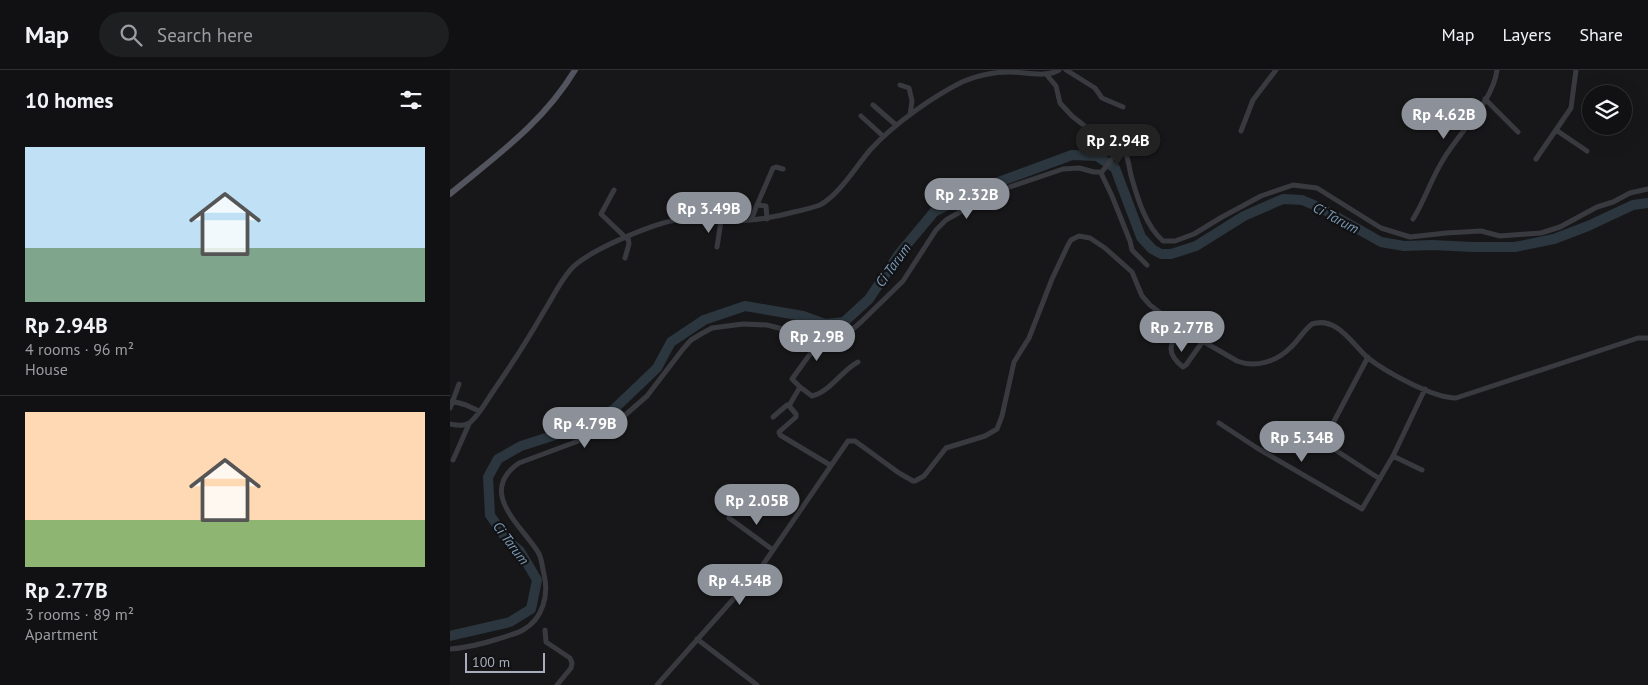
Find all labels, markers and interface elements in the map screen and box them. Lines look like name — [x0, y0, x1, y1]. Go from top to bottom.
search box — [99, 12, 449, 57]
text: Map — [25, 19, 69, 50]
icon: search — [117, 21, 145, 49]
text: Search here — [157, 23, 253, 47]
text: Map — [1442, 23, 1474, 46]
text: Layers — [1502, 23, 1551, 46]
text: Share — [1579, 23, 1623, 46]
map controls — [1582, 85, 1632, 135]
button: layers — [1582, 85, 1632, 135]
icon: filters — [397, 86, 425, 114]
text: 10 homes — [25, 87, 113, 114]
pin: Rp 4.62B — [1392, 98, 1496, 140]
text: Rp 4.62B — [1413, 104, 1475, 124]
pin: Rp 2.94B — [1066, 124, 1170, 166]
text: Rp 2.94B — [1087, 130, 1149, 150]
pin: Rp 2.32B — [915, 178, 1019, 220]
icon: home — [180, 179, 270, 269]
text: Rp 2.32B — [936, 184, 998, 204]
pin: Rp 3.49B — [657, 191, 761, 234]
text: Rp 3.49B — [678, 198, 740, 218]
water label: Ci Tarum — [1310, 198, 1362, 238]
water label: Ci Tarum — [871, 239, 915, 290]
pin: Rp 2.77B — [1130, 310, 1234, 353]
text: Rp 2.94B — [25, 312, 108, 339]
text: Rp 2.77B — [1151, 317, 1213, 337]
pin: Rp 2.9B — [771, 320, 863, 362]
text: Rp 2.9B — [790, 326, 844, 346]
text: 4 rooms · 96 m² — [25, 339, 134, 359]
text: House — [25, 359, 68, 379]
pin: Rp 4.79B — [533, 406, 637, 449]
text: Rp 4.79B — [554, 413, 616, 433]
pin: Rp 5.34B — [1250, 420, 1354, 463]
text: Rp 5.34B — [1271, 427, 1333, 447]
icon: home — [180, 445, 270, 535]
pin: Rp 2.05B — [705, 484, 809, 526]
text: Rp 2.05B — [726, 490, 788, 510]
water label: Ci Tarum — [489, 518, 533, 568]
pin: Rp 4.54B — [688, 564, 792, 606]
text: Rp 4.54B — [709, 570, 771, 590]
text: Rp 2.77B — [25, 577, 108, 604]
text: 3 rooms · 89 m² — [25, 604, 134, 624]
text: Apartment — [25, 624, 98, 644]
scale bar — [465, 650, 545, 673]
text: 100 m — [472, 653, 510, 671]

